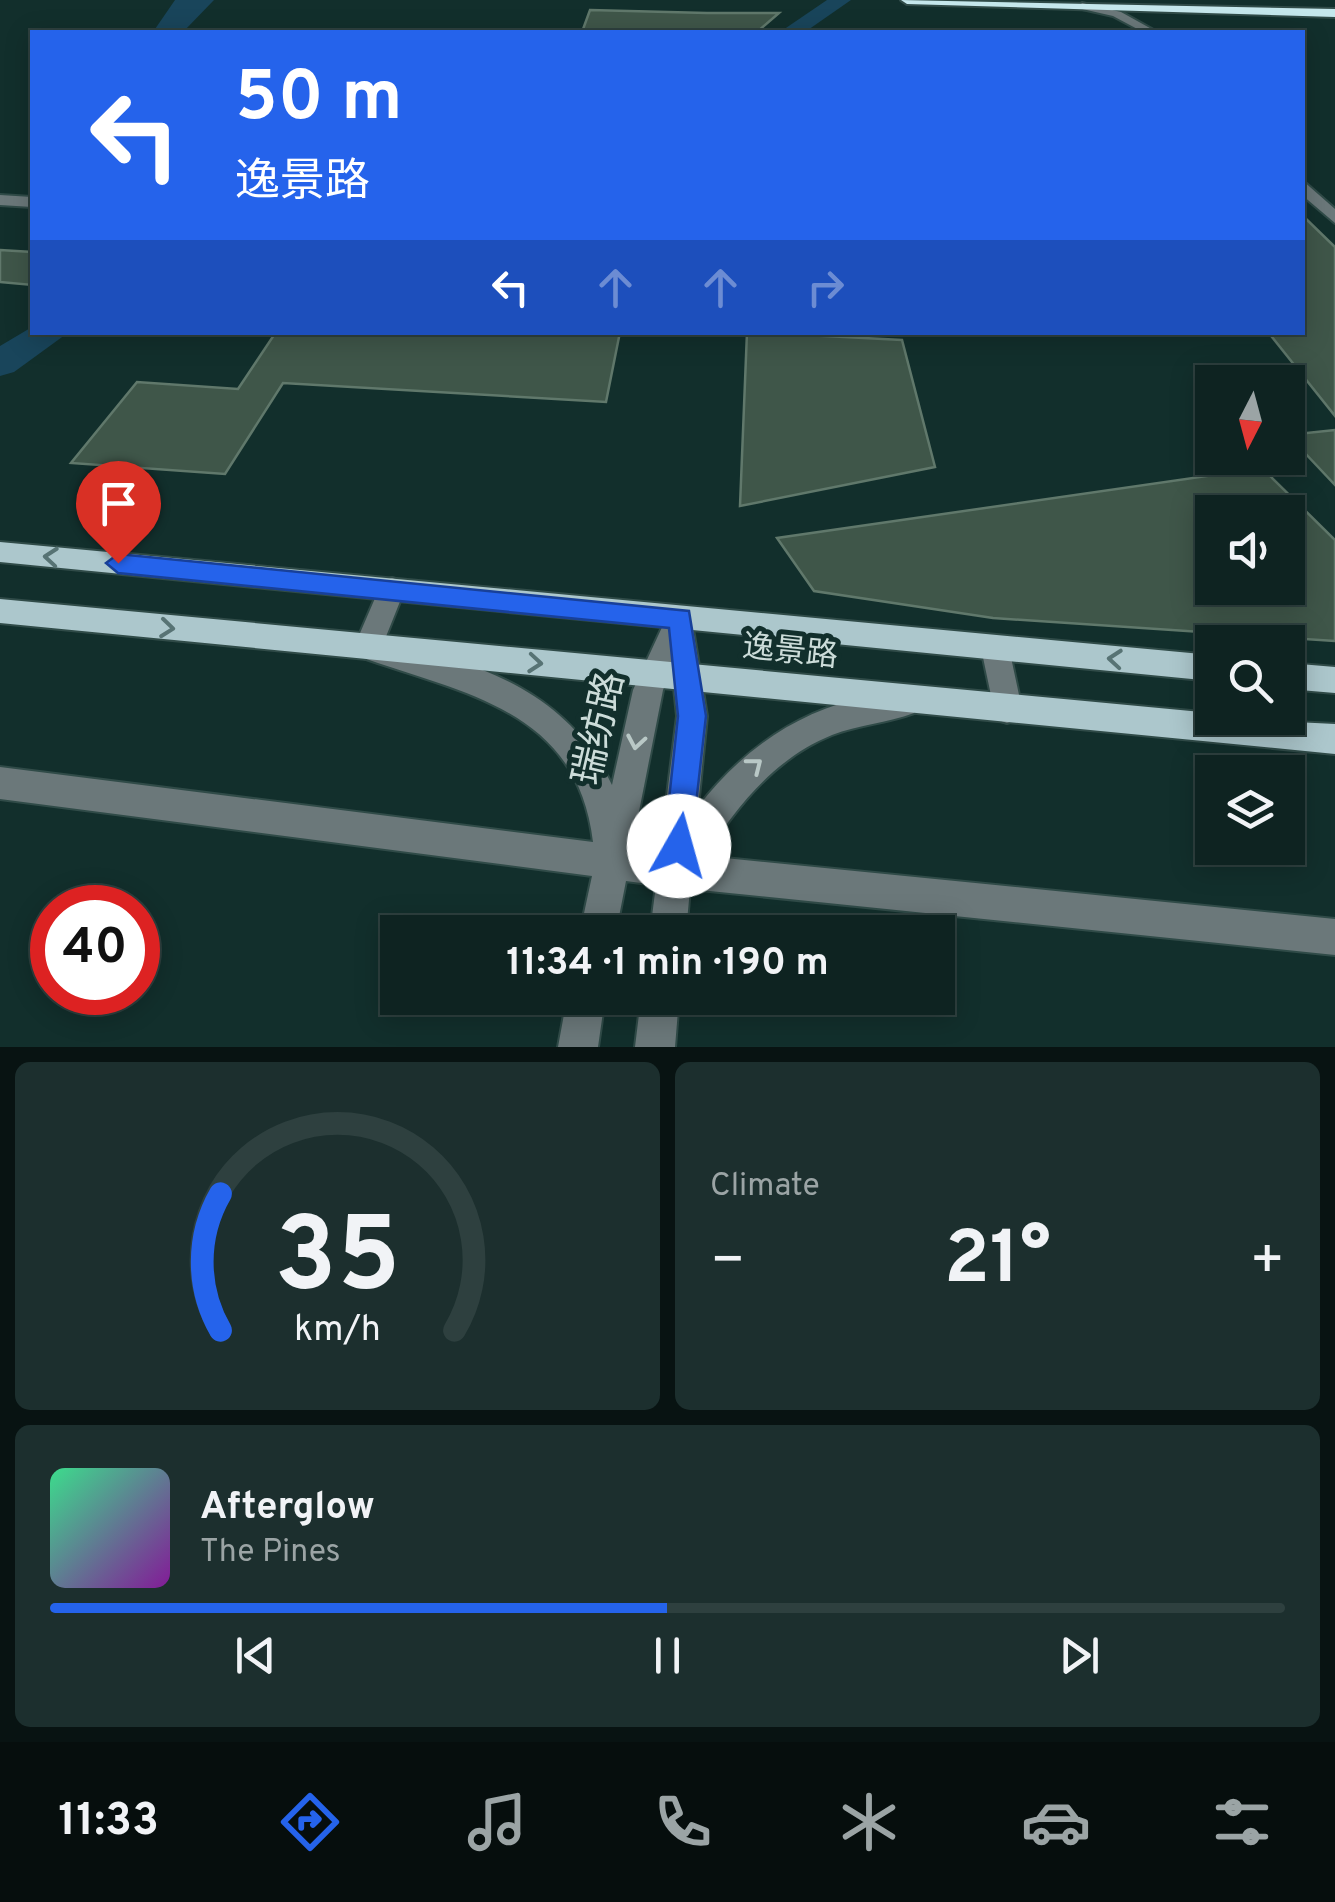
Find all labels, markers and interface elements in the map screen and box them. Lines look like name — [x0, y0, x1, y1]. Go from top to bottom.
text: 50 m — [235, 56, 402, 145]
icon: left — [70, 70, 200, 200]
text: 逸景路 — [235, 155, 370, 212]
icon: left — [483, 260, 538, 315]
icon: ahead — [588, 260, 643, 315]
icon: ahead — [693, 260, 748, 315]
icon: right — [798, 260, 853, 315]
north arrow — [1195, 365, 1305, 475]
map controls — [1195, 365, 1305, 865]
pin — [76, 461, 161, 564]
icon: arrive — [91, 476, 146, 531]
button: sound — [1195, 495, 1305, 605]
one-way arrow — [43, 547, 59, 568]
one-way arrow — [159, 616, 175, 638]
button: search — [1195, 625, 1305, 735]
street label: 逸景路 — [740, 628, 840, 678]
one-way arrow — [1107, 648, 1123, 670]
one-way arrow — [528, 652, 544, 674]
street label: 瑞纺路 — [564, 668, 638, 790]
one-way arrow — [626, 734, 647, 751]
button: layers — [1195, 755, 1305, 865]
one-way arrow — [744, 759, 762, 777]
position arrow — [627, 794, 731, 898]
speed limit sign: 40 — [30, 885, 160, 1015]
text: 11:34 · 1 min · 190 m — [506, 940, 829, 989]
text: Climate — [710, 1167, 820, 1207]
text: 35 — [275, 1196, 400, 1328]
text: 21° — [944, 1215, 1051, 1310]
text: − — [710, 1228, 745, 1298]
text: + — [1250, 1228, 1285, 1298]
text: km/h — [294, 1308, 381, 1354]
text: Afterglow — [200, 1484, 375, 1533]
text: The Pines — [200, 1533, 341, 1573]
icon: previous — [228, 1628, 283, 1683]
icon: pause — [640, 1628, 695, 1683]
icon: next — [1052, 1628, 1107, 1683]
icon: directions — [275, 1787, 345, 1857]
icon: music — [462, 1787, 532, 1857]
icon: phone — [648, 1787, 718, 1857]
icon: climate — [834, 1787, 904, 1857]
icon: car — [1021, 1787, 1091, 1857]
icon: filters — [1207, 1787, 1277, 1857]
text: 11:33 — [58, 1794, 159, 1851]

